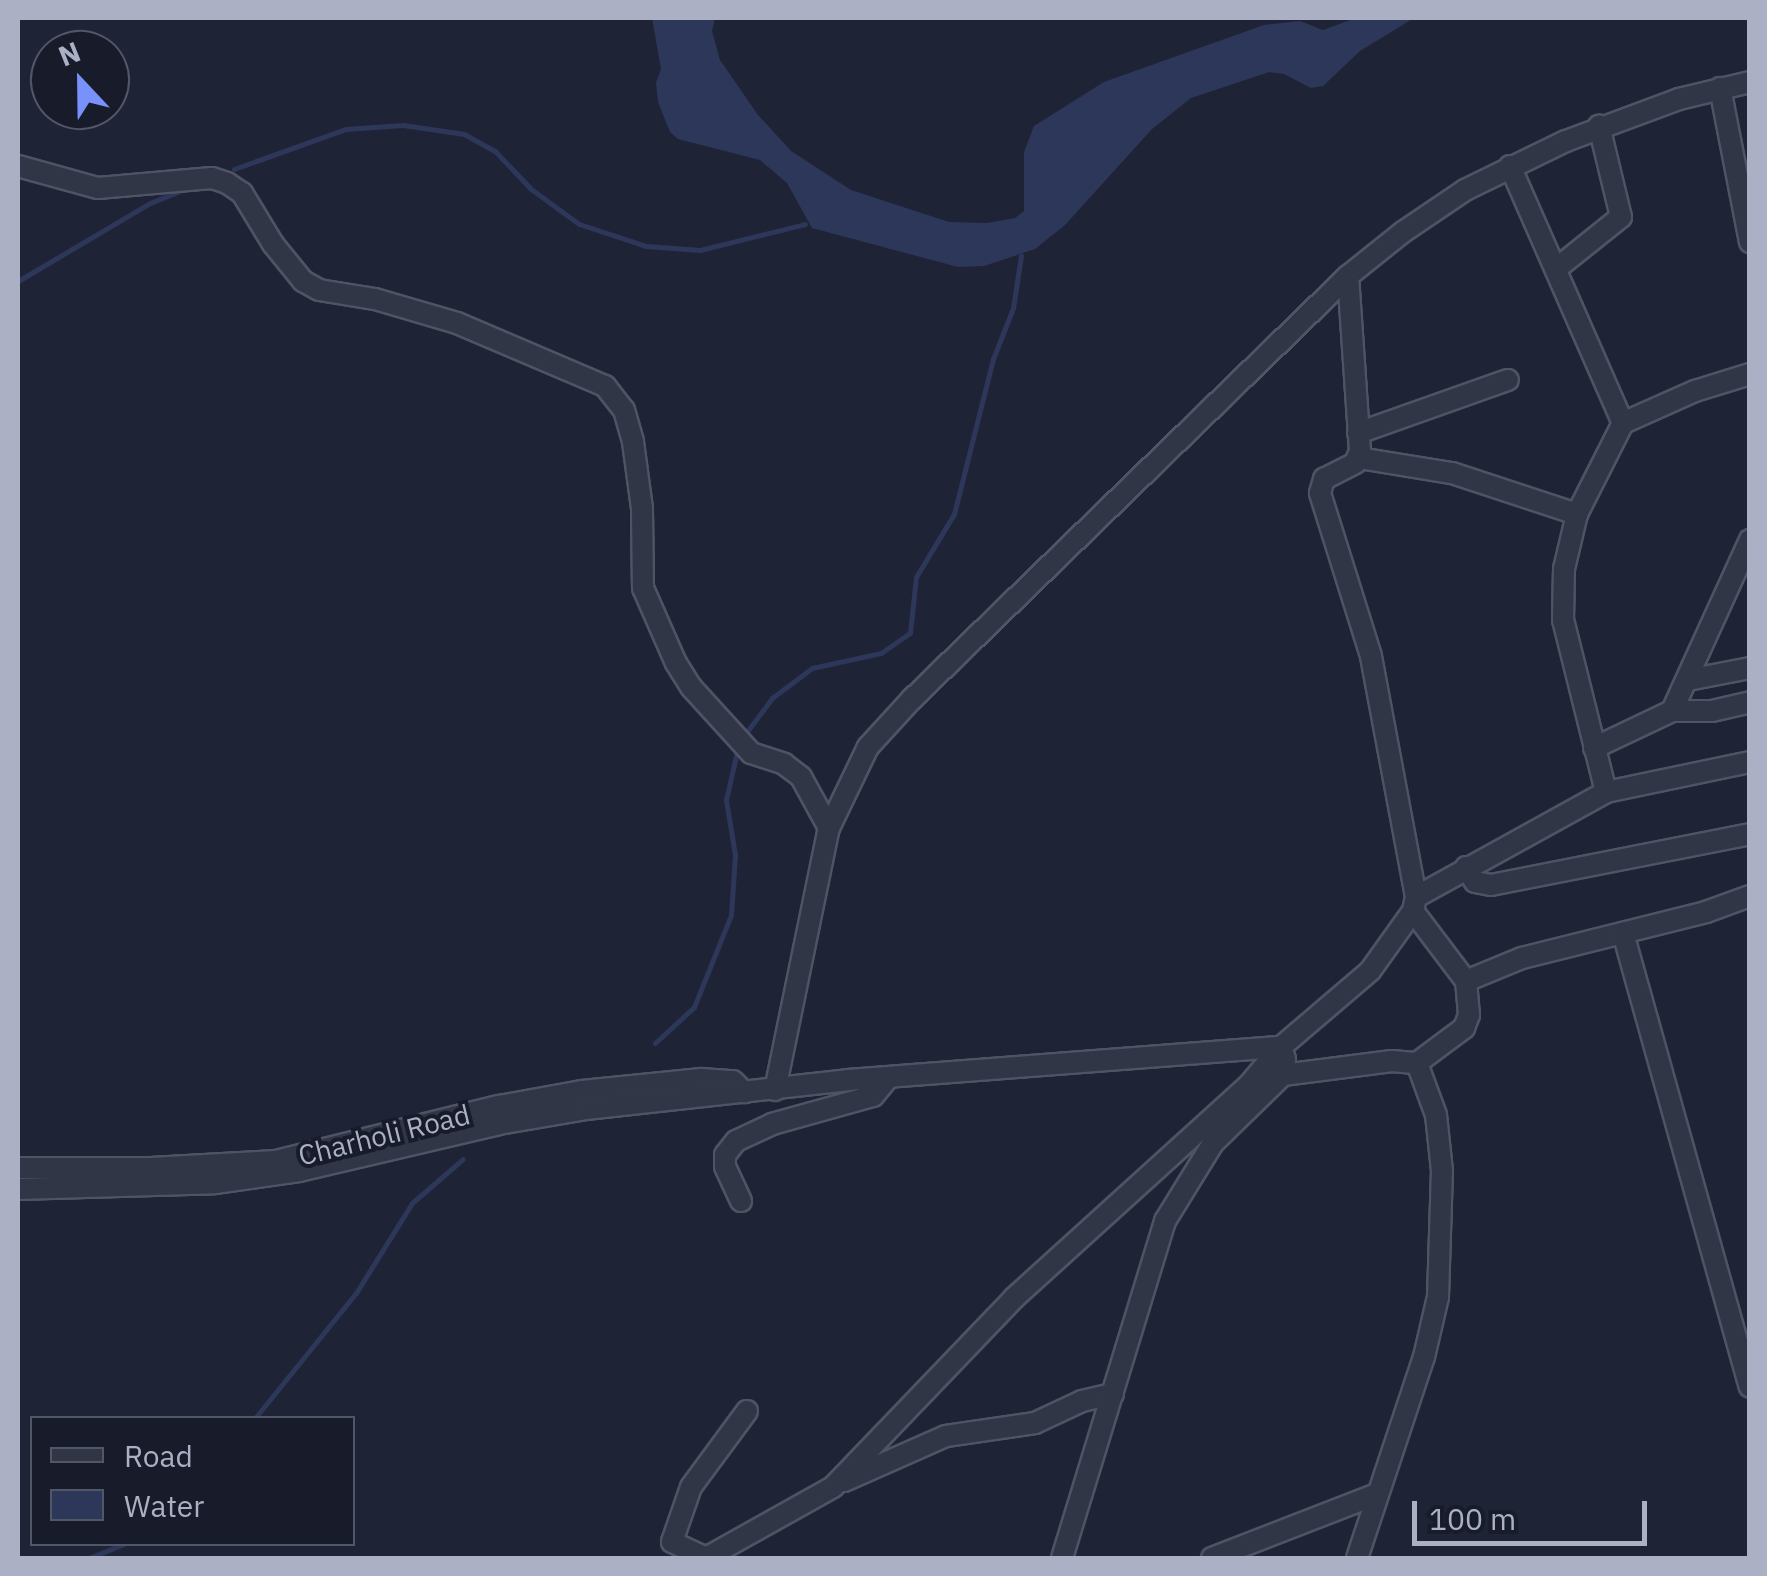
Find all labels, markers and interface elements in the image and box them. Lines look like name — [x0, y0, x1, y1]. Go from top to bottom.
north arrow — [30, 30, 130, 130]
text: N — [53, 33, 86, 75]
street label: Charholi Road — [295, 1097, 473, 1173]
legend — [30, 1416, 355, 1546]
text: Road — [124, 1436, 193, 1475]
scale bar — [1417, 1481, 1652, 1543]
text: Water — [124, 1486, 204, 1525]
text: 100 m — [1429, 1499, 1516, 1538]

